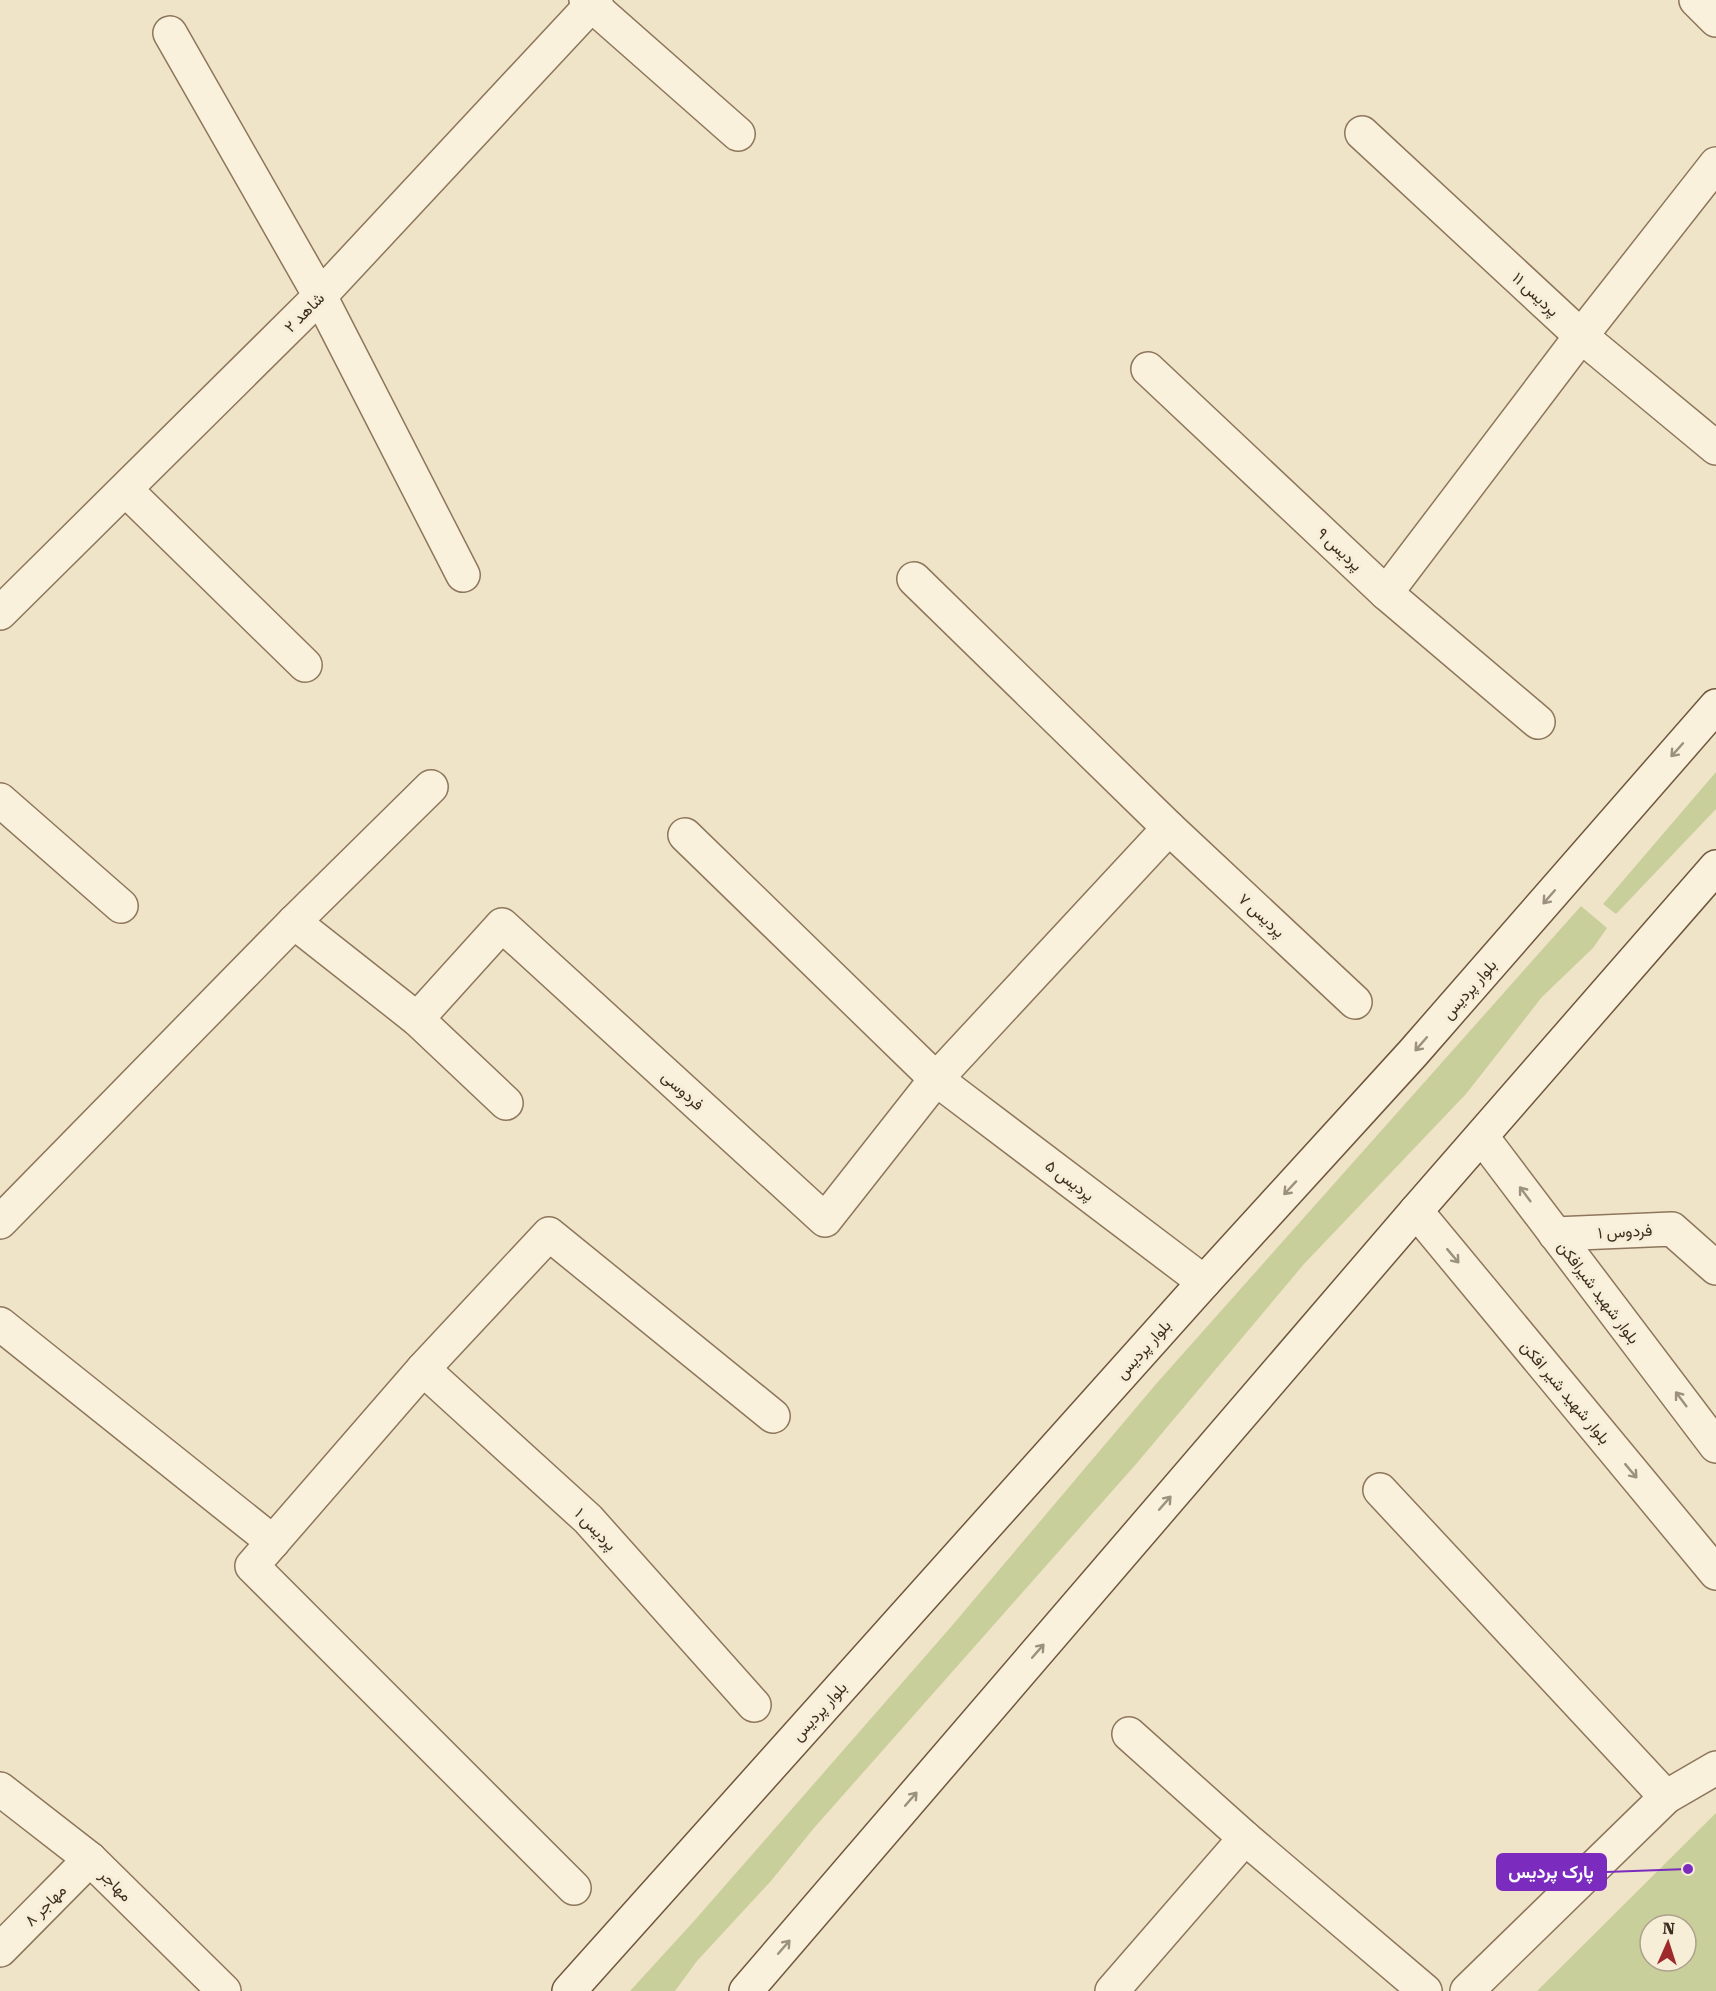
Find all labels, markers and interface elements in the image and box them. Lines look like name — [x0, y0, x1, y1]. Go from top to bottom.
street label: پردیس ۱۱ — [1507, 268, 1563, 322]
street label: شاهد ۲ — [280, 288, 328, 336]
street label: پردیس ۹ — [1312, 524, 1366, 576]
one-way arrow — [1670, 742, 1684, 757]
street label: پردیس ۷ — [1233, 889, 1289, 943]
one-way arrow — [1542, 889, 1556, 904]
street label: بلوار پردیس — [1438, 956, 1502, 1024]
one-way arrow — [1414, 1036, 1428, 1051]
street label: فردوسی — [657, 1067, 708, 1115]
street label: پردیس ۵ — [1040, 1156, 1098, 1207]
one-way arrow — [1283, 1180, 1297, 1195]
one-way arrow — [1519, 1186, 1531, 1202]
street label: فردوس ۱ — [1597, 1221, 1653, 1243]
street label: بلوار شهید شیرافکن — [1553, 1237, 1643, 1348]
one-way arrow — [1446, 1248, 1460, 1263]
street label: بلوار پردیس — [1112, 1316, 1176, 1384]
street label: بلوار شهید شیر افکن — [1516, 1337, 1614, 1448]
one-way arrow — [1674, 1392, 1687, 1408]
one-way arrow — [1624, 1463, 1638, 1478]
one-way arrow — [1158, 1496, 1172, 1511]
street label: پردیس ۱ — [569, 1504, 620, 1556]
one-way arrow — [1031, 1644, 1045, 1659]
street label: بلوار پردیس — [788, 1678, 852, 1746]
one-way arrow — [904, 1792, 918, 1807]
callout: پارک پردیس — [1497, 1854, 1606, 1890]
text: پارک پردیس — [1508, 1861, 1594, 1884]
street label: مهاجر — [94, 1865, 136, 1906]
street label: مهاجر ۸ — [21, 1881, 71, 1931]
north arrow — [1638, 1913, 1698, 1973]
text: N — [1662, 1919, 1675, 1938]
one-way arrow — [777, 1940, 791, 1955]

